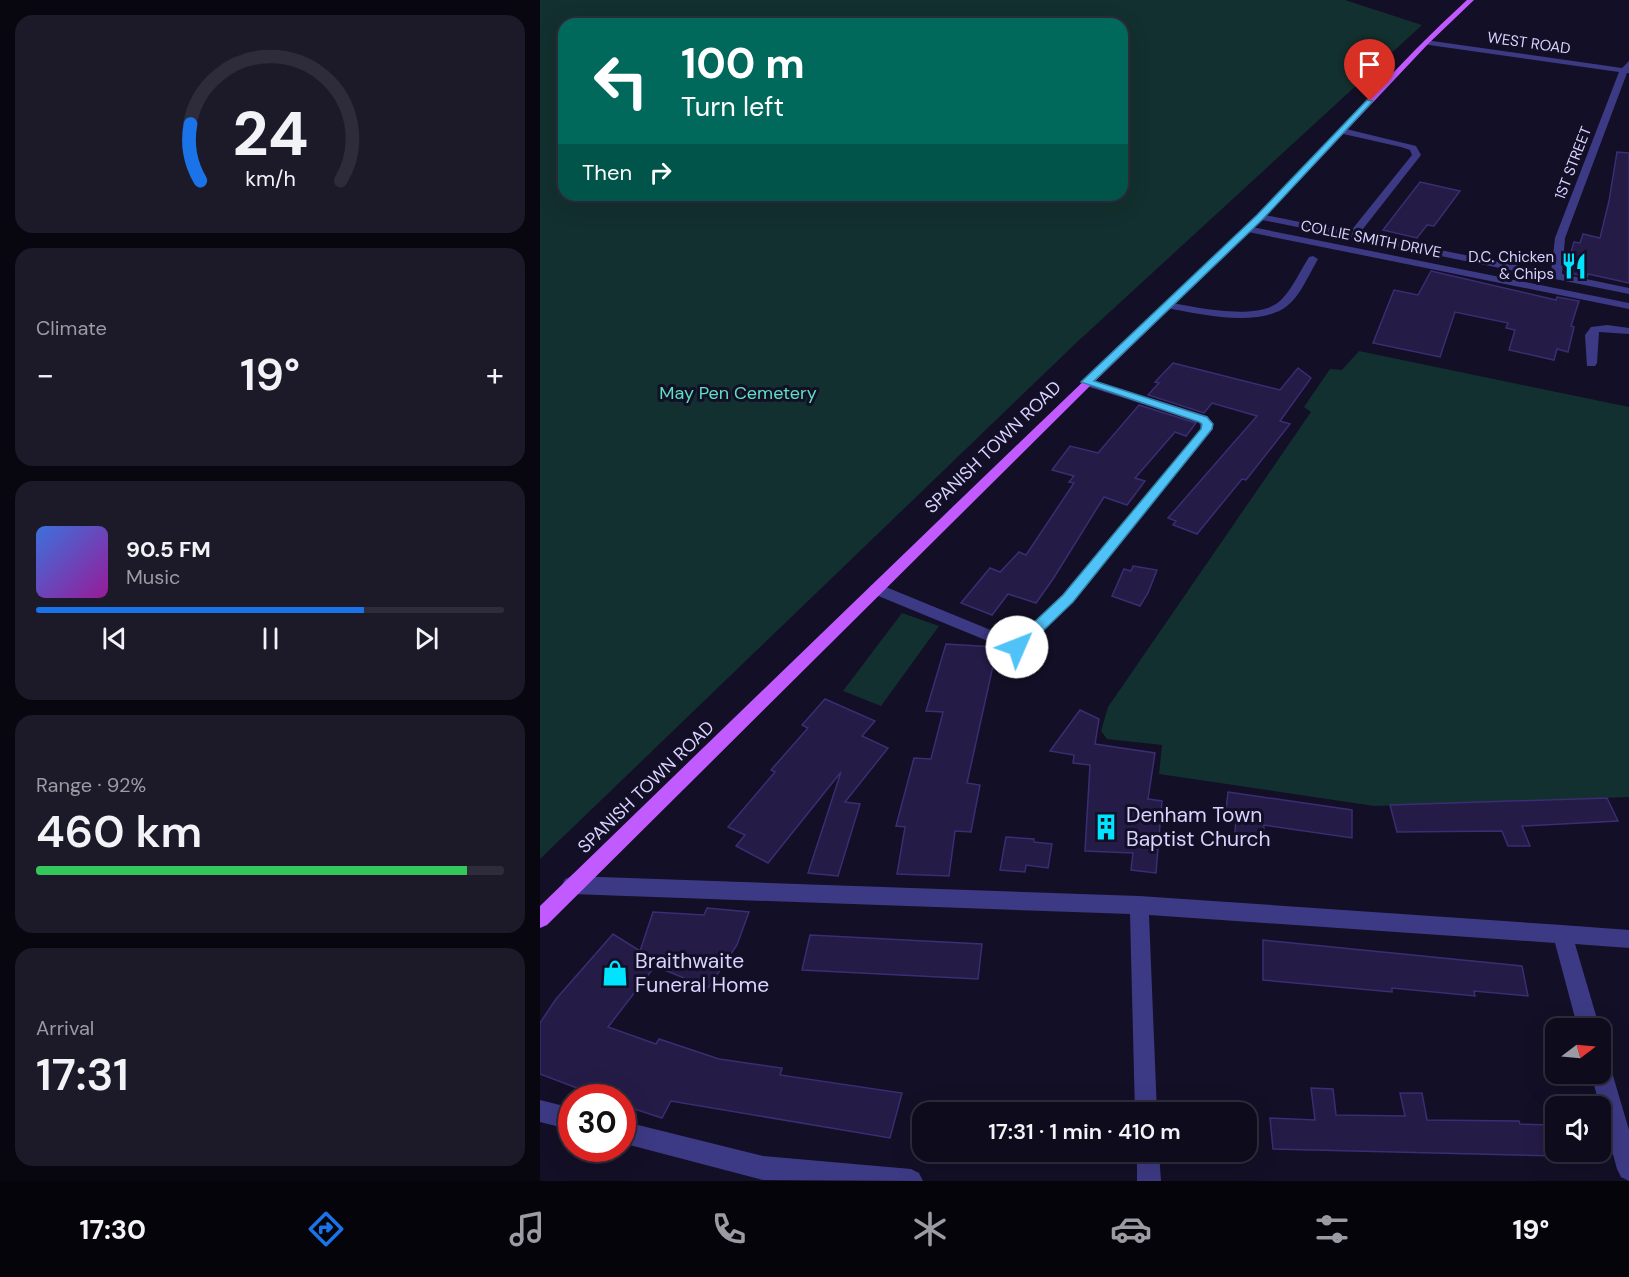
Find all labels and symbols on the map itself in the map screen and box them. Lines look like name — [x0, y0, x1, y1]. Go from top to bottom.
street label: WEST ROAD — [1486, 27, 1572, 59]
pin — [1344, 39, 1395, 101]
street label: 1ST STREET — [1550, 124, 1596, 202]
street label: COLLIE SMITH DRIVE — [1299, 216, 1443, 262]
place label: D.C. Chicken & Chips — [1468, 247, 1554, 284]
restaurant icon: D.C. Chicken & Chips — [1559, 251, 1589, 281]
street label: SPANISH TOWN ROAD — [920, 375, 1066, 519]
park label: May Pen Cemetery — [659, 381, 817, 405]
position arrow — [985, 615, 1049, 679]
street label: SPANISH TOWN ROAD — [573, 715, 719, 859]
place label: Denham Town Baptist Church — [1126, 801, 1271, 853]
building icon: Denham Town Baptist Church — [1091, 812, 1121, 842]
place label: Braithwaite Funeral Home — [635, 947, 769, 999]
shop icon: Braithwaite Funeral Home — [600, 958, 630, 988]
north arrow — [1545, 1018, 1611, 1084]
speed limit sign: 30 — [558, 1084, 636, 1162]

